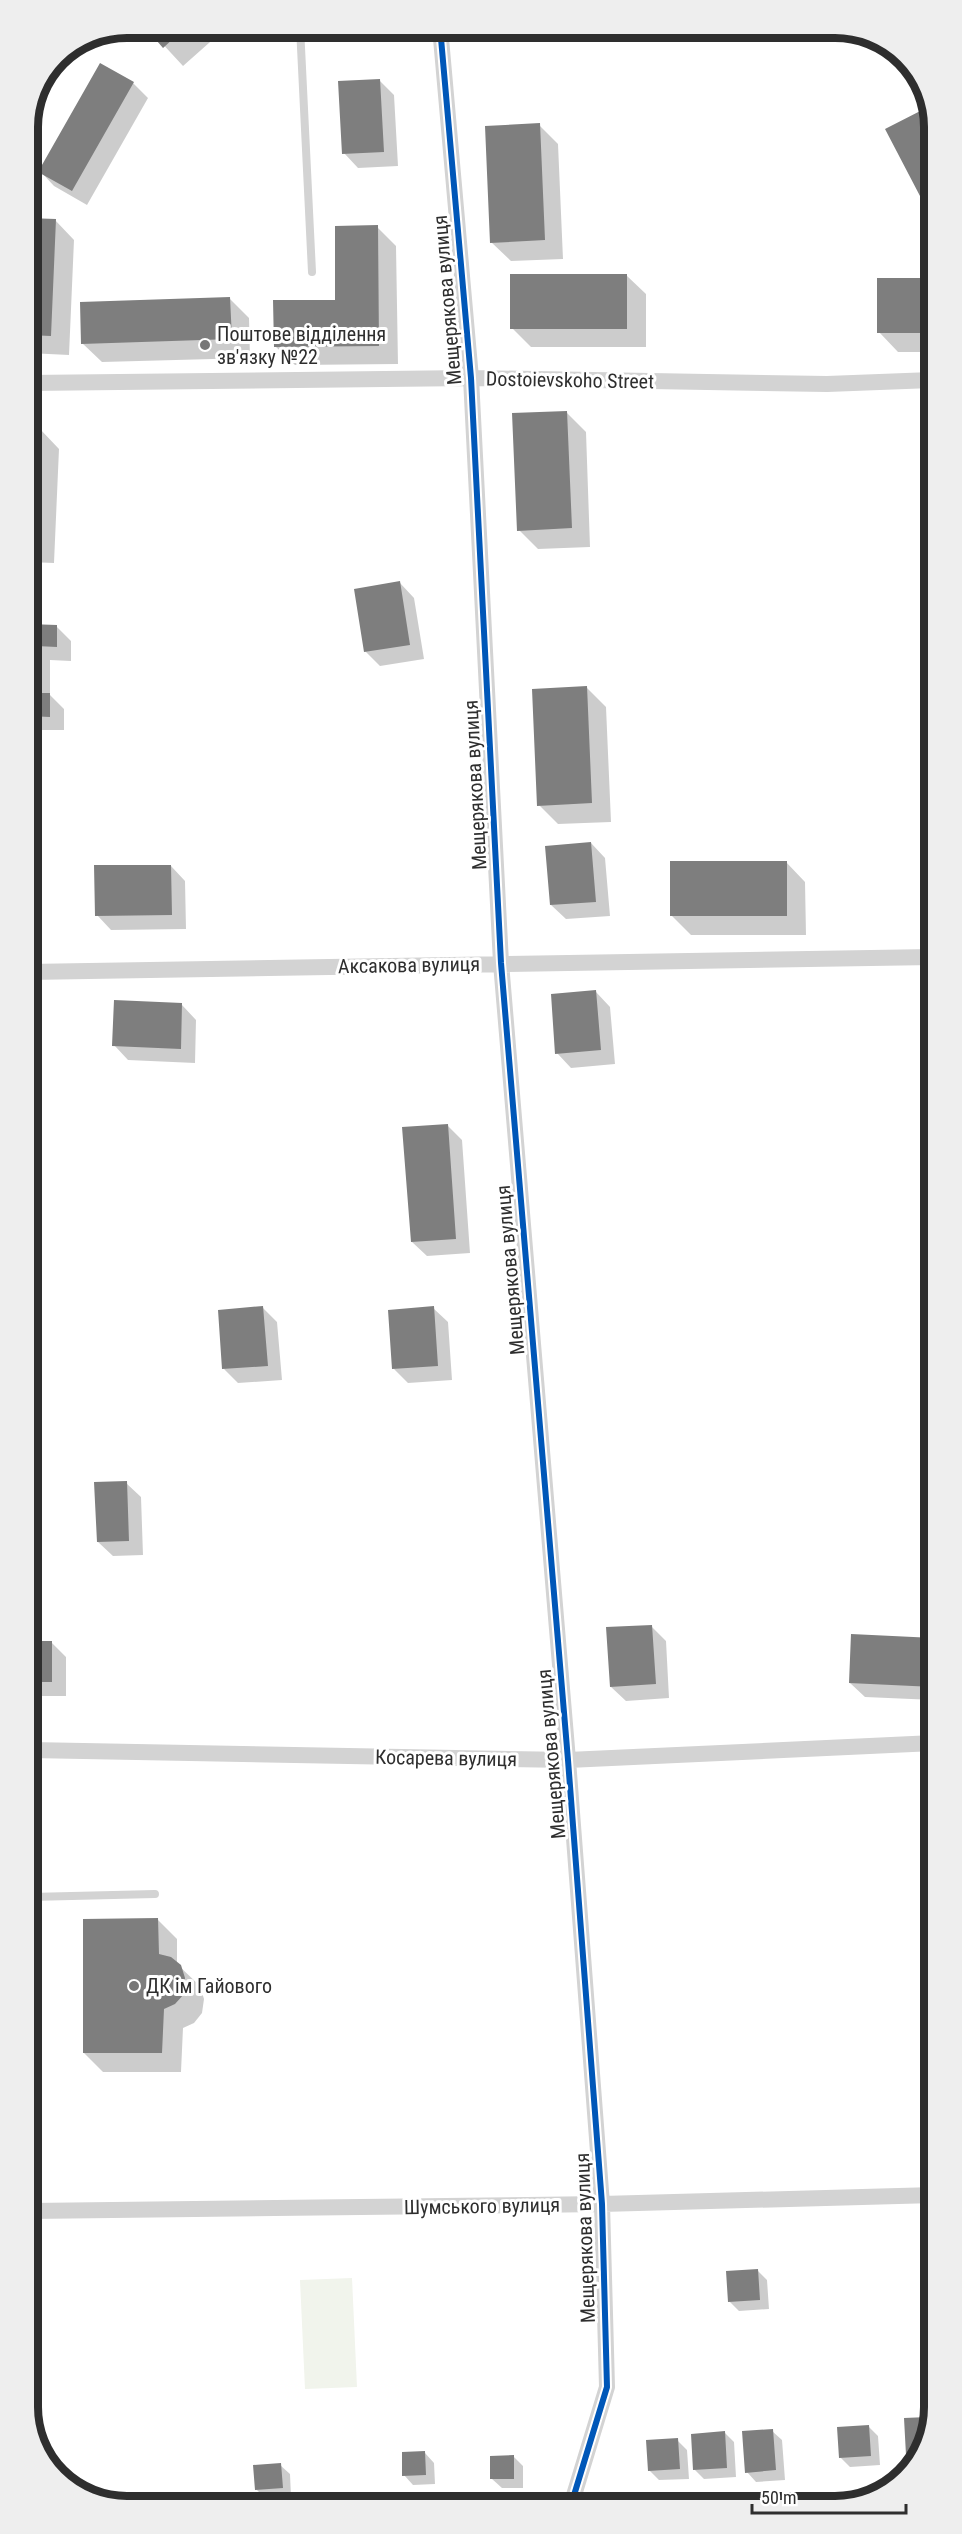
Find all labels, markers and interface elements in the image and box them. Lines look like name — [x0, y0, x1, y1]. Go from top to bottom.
street label: Мещерякова вулиця — [428, 214, 466, 386]
place label: Поштове відділення зв'язку №22 — [217, 322, 386, 369]
marker: Поштове відділення зв'язку №22 — [198, 338, 212, 352]
street label: Dostoievskoho Street — [486, 367, 654, 393]
street label: Мещерякова вулиця — [459, 699, 491, 871]
street label: Аксакова вулиця — [338, 952, 480, 978]
street label: Мещерякова вулиця — [491, 1184, 529, 1356]
street label: Мещерякова вулиця — [532, 1668, 570, 1840]
street label: Косарева вулиця — [375, 1745, 517, 1771]
place label: ДК ім Гайового — [146, 1974, 272, 1998]
marker: ДК ім Гайового — [127, 1979, 141, 1993]
street label: Мещерякова вулиця — [570, 2153, 600, 2323]
street label: Шумського вулиця — [404, 2193, 560, 2219]
scale bar — [752, 2477, 906, 2515]
text: 50 m — [761, 2487, 796, 2508]

